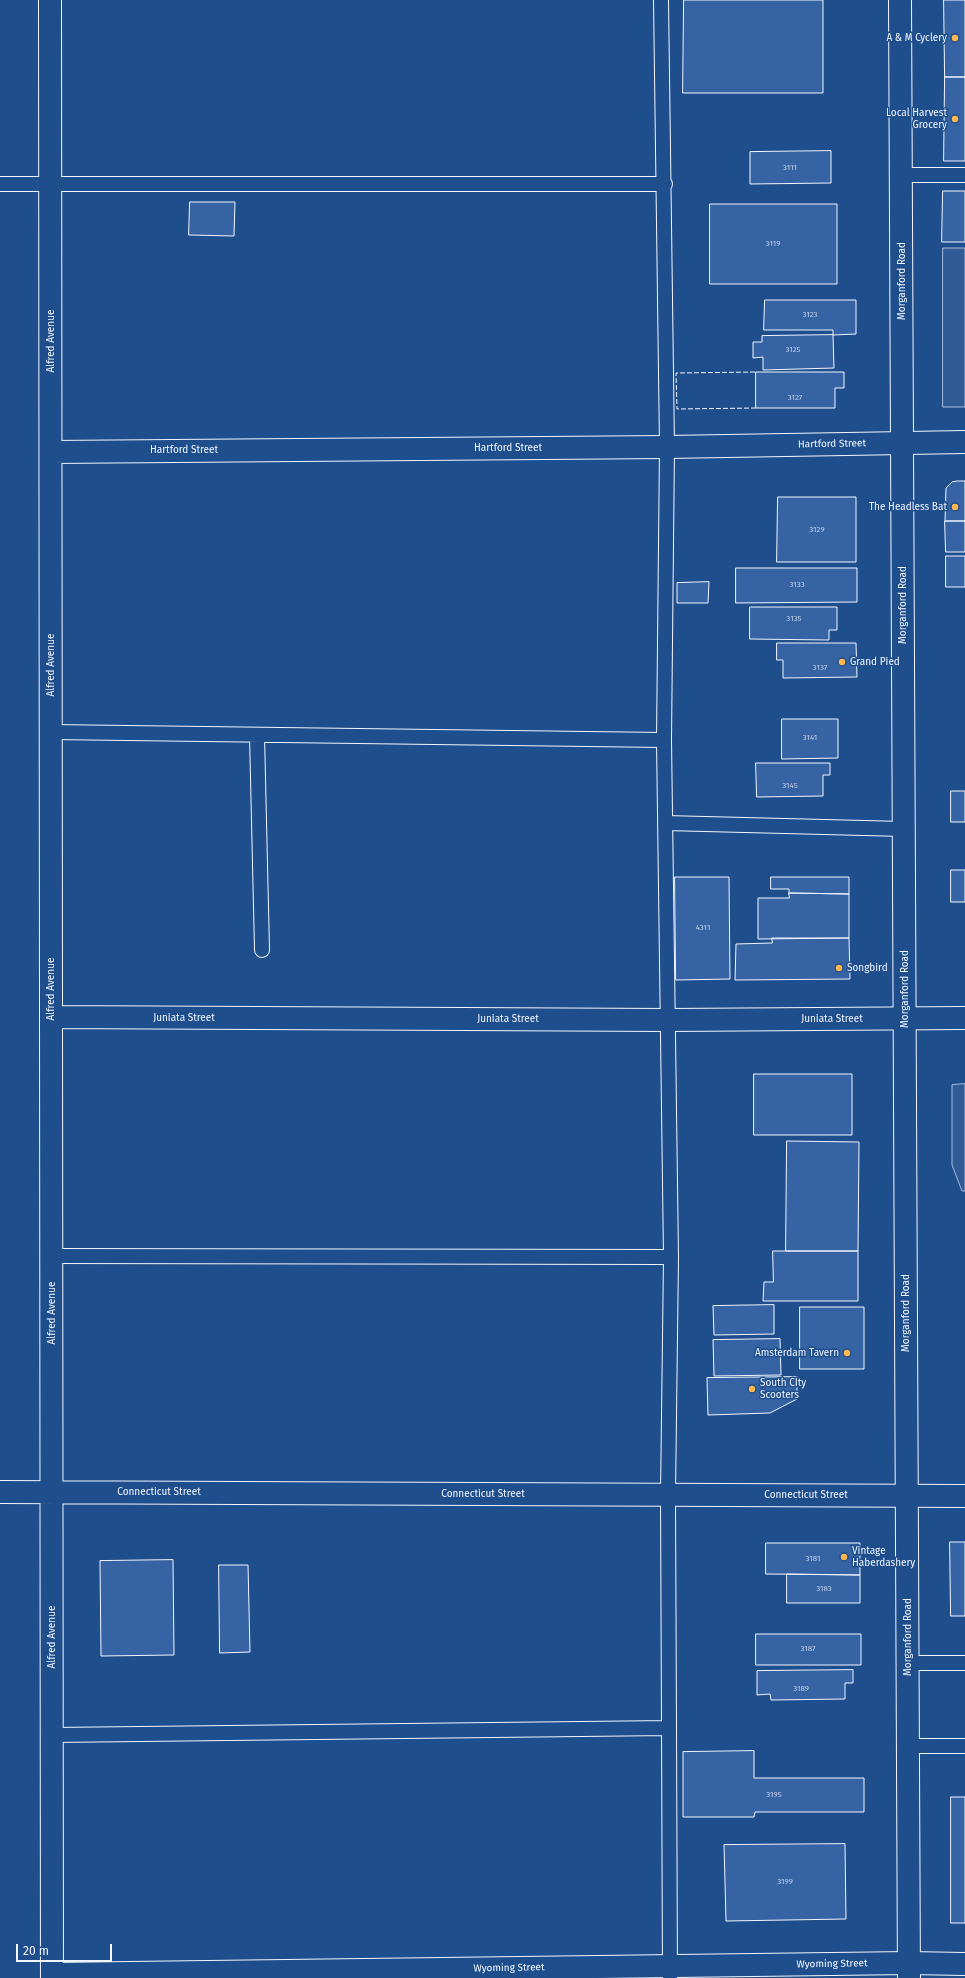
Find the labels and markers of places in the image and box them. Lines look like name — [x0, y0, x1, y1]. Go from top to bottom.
place label: A & M Cyclery — [886, 32, 947, 44]
marker: A & M Cyclery — [950, 33, 960, 43]
place label: Local Harvest Grocery — [886, 107, 947, 130]
marker: Local Harvest Grocery — [950, 114, 960, 124]
place label: The Headless Bat — [869, 501, 947, 513]
marker: The Headless Bat — [950, 502, 960, 512]
place label: Grand Pied — [850, 656, 900, 668]
marker: Grand Pied — [837, 657, 847, 667]
place label: Songbird — [847, 962, 888, 974]
marker: Songbird — [834, 963, 844, 973]
place label: Amsterdam Tavern — [755, 1347, 839, 1359]
marker: Amsterdam Tavern — [842, 1348, 852, 1358]
place label: South CIty Scooters — [760, 1377, 806, 1400]
marker: South CIty Scooters — [747, 1384, 757, 1394]
place label: Vintage Haberdashery — [852, 1545, 915, 1568]
marker: Vintage Haberdashery — [839, 1552, 849, 1562]

